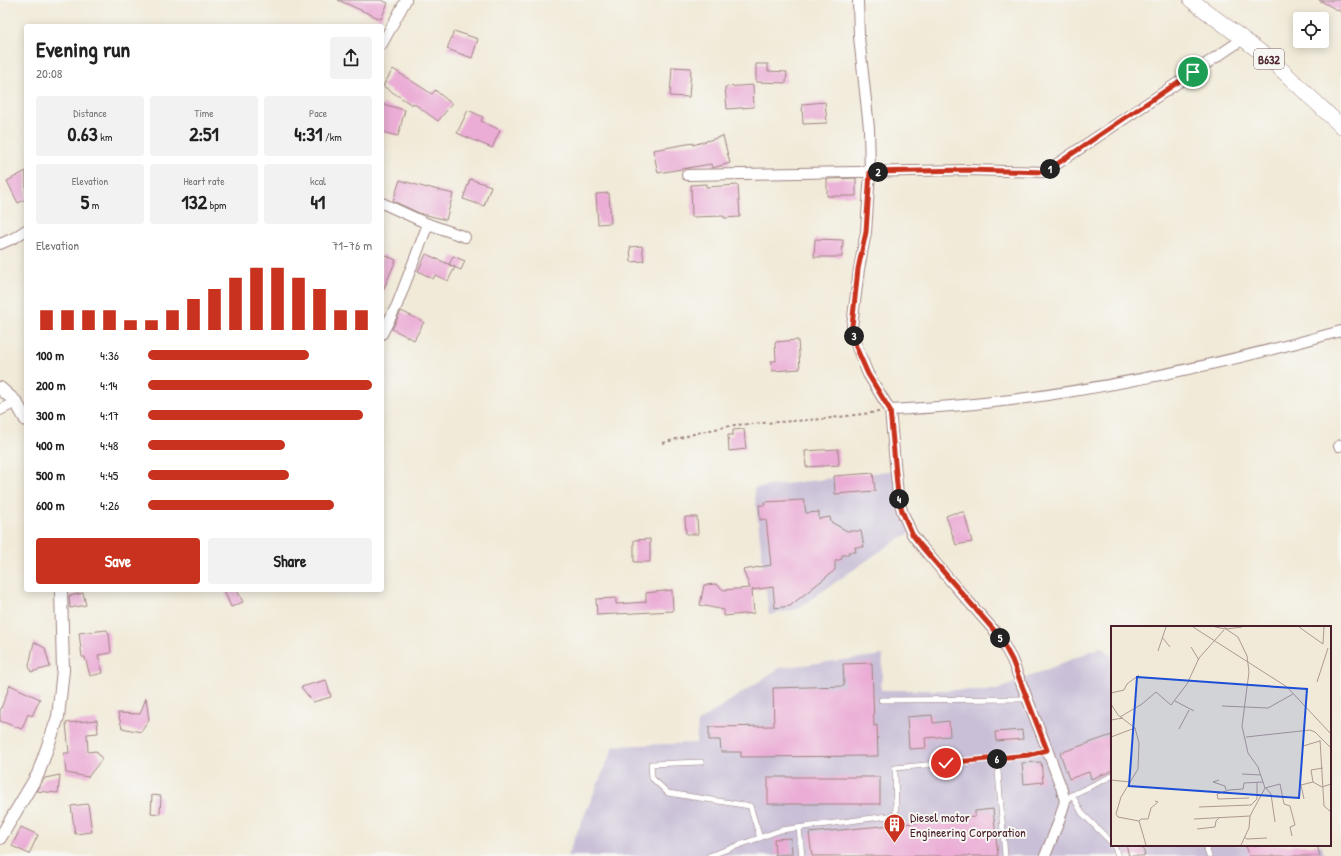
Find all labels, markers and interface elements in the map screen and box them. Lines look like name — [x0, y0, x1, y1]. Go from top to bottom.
map controls — [1293, 12, 1329, 48]
button: locate — [1293, 12, 1329, 48]
text: Evening run — [36, 34, 130, 64]
button: share — [330, 37, 372, 79]
road number: B632 — [1254, 49, 1284, 69]
pin — [1176, 55, 1210, 89]
icon: arrive — [1182, 61, 1204, 83]
text: 20:08 — [36, 64, 62, 82]
text: Distance — [73, 106, 107, 120]
text: Time — [194, 106, 214, 120]
text: Pace — [309, 106, 327, 120]
text: 0.63 — [68, 120, 98, 147]
text: 2:51 — [189, 120, 219, 147]
text: 4:31 — [294, 120, 323, 147]
text: km — [98, 130, 112, 144]
text: /km — [323, 130, 342, 144]
pin: 1 — [1040, 159, 1060, 179]
pin: 2 — [868, 162, 888, 182]
text: 1 — [1048, 162, 1052, 176]
text: 2 — [875, 165, 881, 179]
text: Elevation — [72, 174, 108, 188]
text: Heart rate — [183, 174, 225, 188]
text: kcal — [310, 174, 326, 188]
text: 5 — [81, 188, 89, 215]
text: 132 — [182, 188, 207, 215]
text: 41 — [311, 188, 325, 215]
text: m — [89, 198, 99, 212]
text: bpm — [207, 198, 226, 212]
text: Elevation — [36, 236, 79, 254]
text: 71–76 m — [332, 236, 372, 254]
pin: 3 — [844, 326, 864, 346]
text: 3 — [852, 329, 856, 343]
text: 100 m — [36, 346, 64, 364]
text: 4:36 — [100, 346, 119, 364]
text: 200 m — [36, 376, 66, 394]
text: 4:14 — [100, 376, 118, 394]
text: 300 m — [36, 406, 65, 424]
text: 4:17 — [100, 406, 119, 424]
text: 400 m — [36, 436, 64, 454]
text: 4:48 — [100, 436, 118, 454]
text: 500 m — [36, 466, 65, 484]
text: 4:45 — [100, 466, 118, 484]
pin: 4 — [889, 489, 909, 509]
text: 4 — [897, 492, 901, 506]
text: 600 m — [36, 496, 65, 514]
text: 4:26 — [100, 496, 119, 514]
button: Save — [36, 538, 200, 584]
button: Share — [208, 538, 372, 584]
inset map — [1111, 626, 1331, 846]
pin: 5 — [990, 628, 1010, 648]
text: 5 — [998, 631, 1002, 645]
pin — [929, 746, 963, 780]
pin: 6 — [987, 749, 1007, 769]
icon: check — [935, 752, 957, 774]
text: 6 — [995, 752, 999, 766]
place label: Diesel motor Engineering Corporation — [910, 808, 1026, 841]
building icon: Diesel motor Engineering Corporation — [881, 811, 907, 844]

